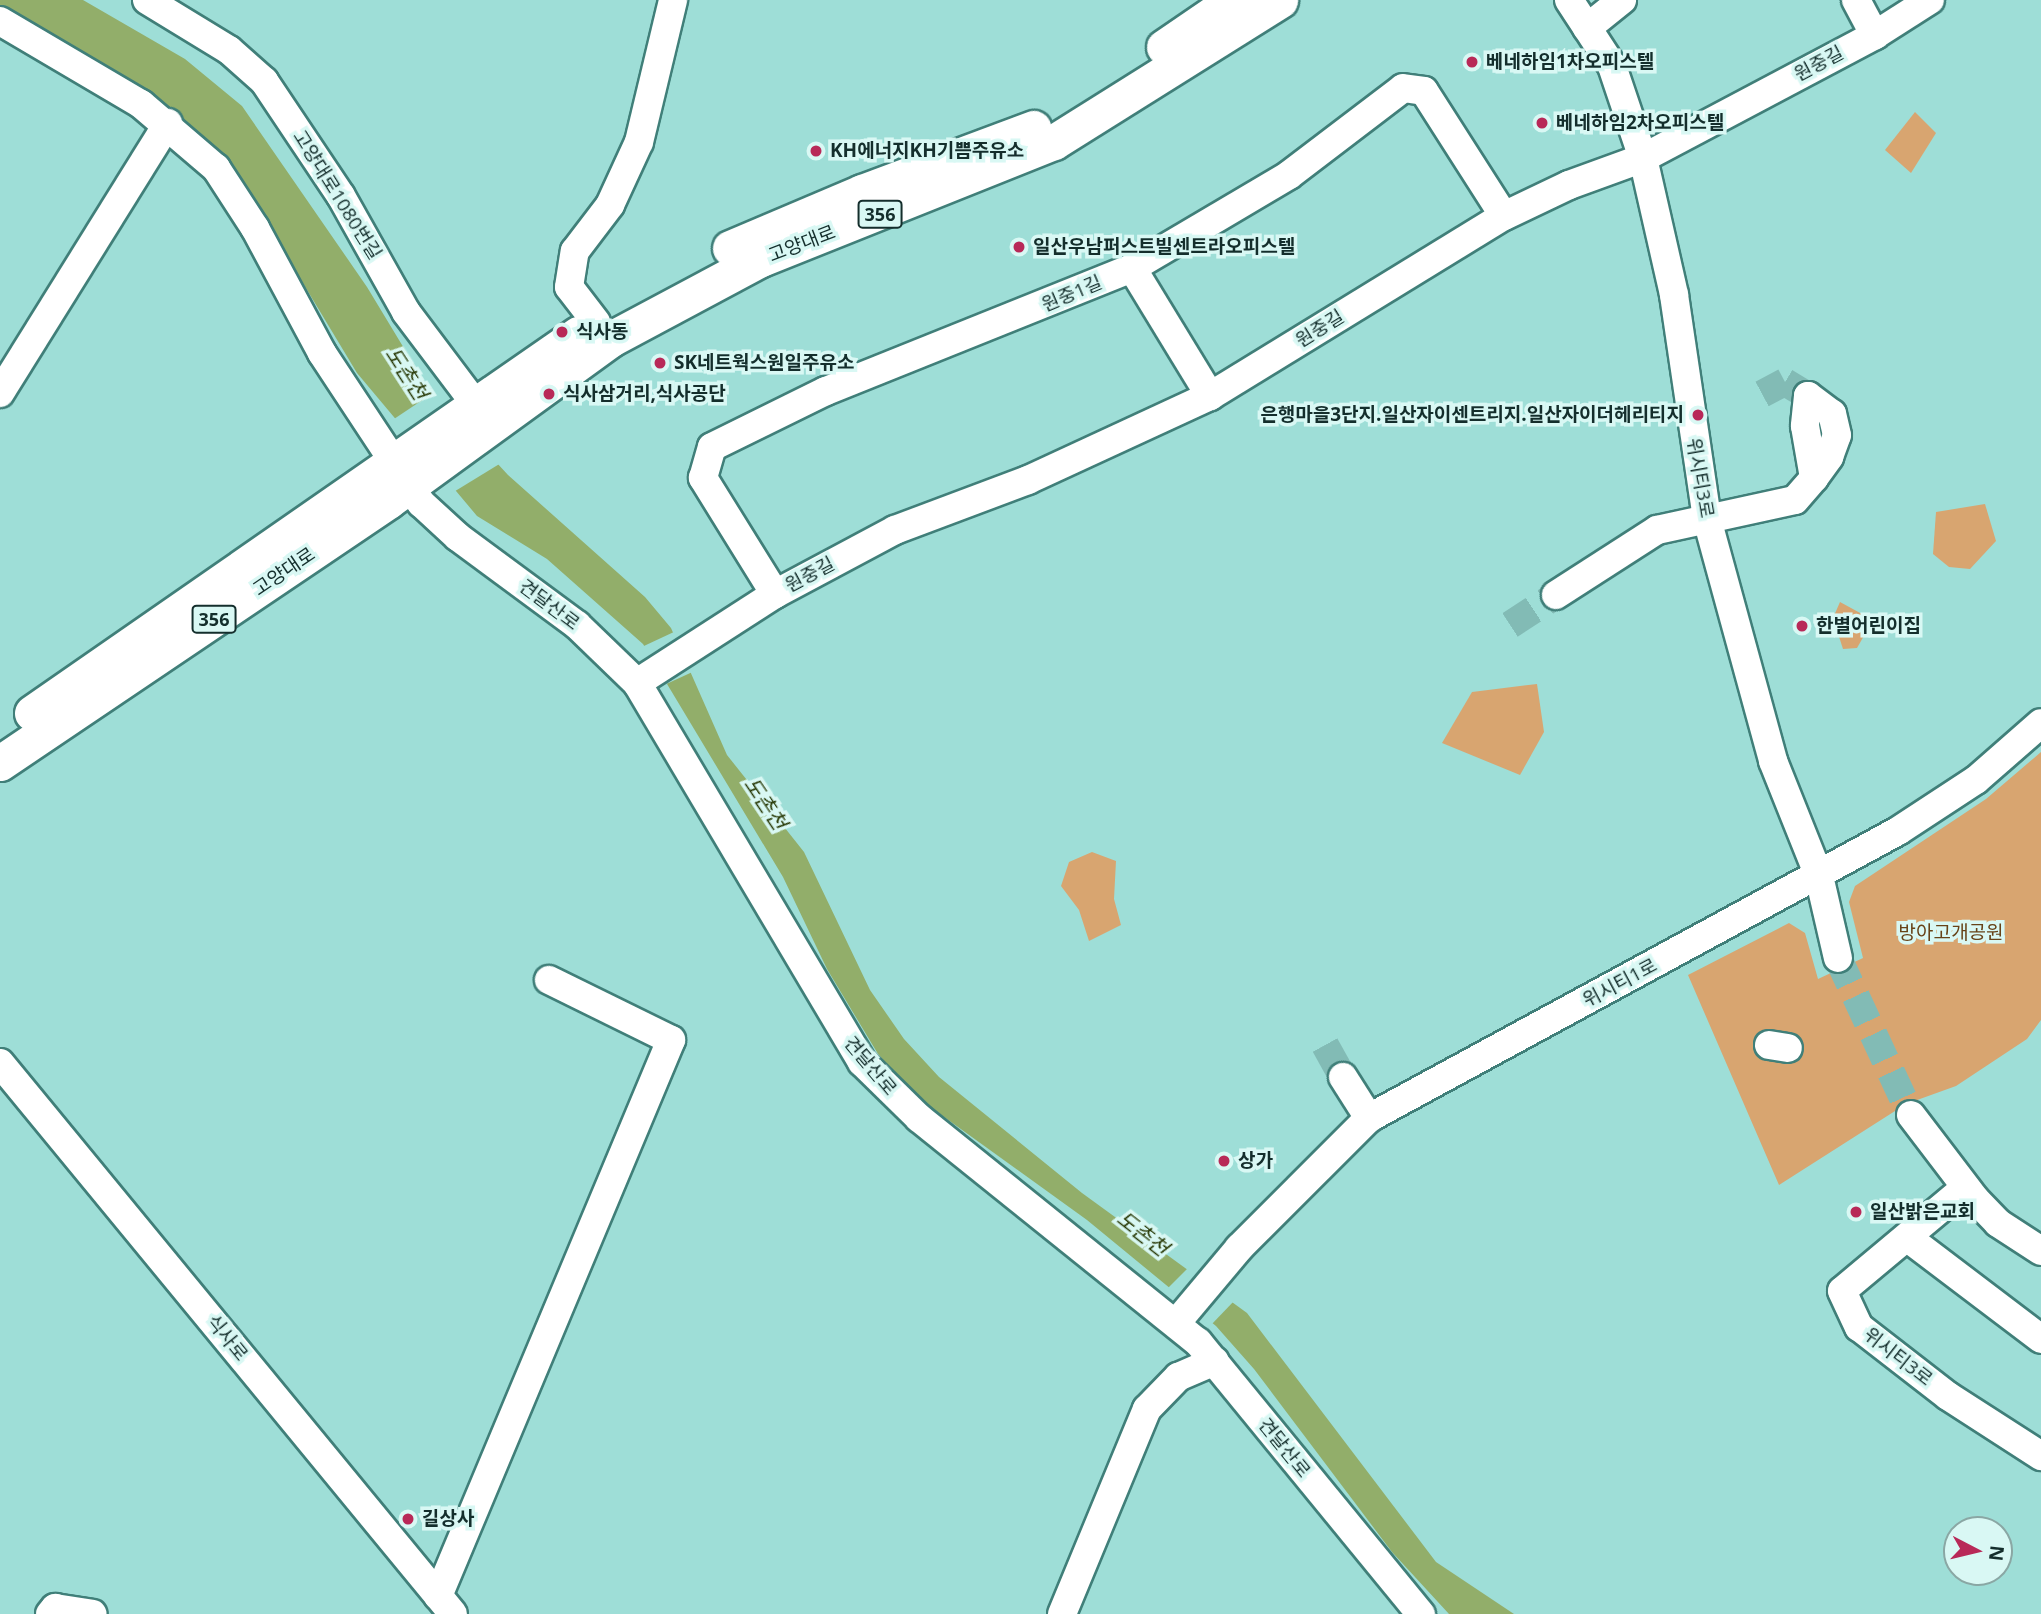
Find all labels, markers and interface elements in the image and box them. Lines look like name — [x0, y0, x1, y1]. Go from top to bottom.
street label: 원중길 — [1790, 42, 1848, 86]
place label: 베네하임1차오피스텔 — [1486, 51, 1654, 73]
marker: 베네하임1차오피스텔 — [1464, 54, 1480, 70]
place label: 베네하임2차오피스텔 — [1556, 112, 1724, 134]
marker: 베네하임2차오피스텔 — [1534, 115, 1550, 131]
street label: 고양대로1080번길 — [288, 126, 386, 264]
place label: KH에너지KH기쁨주유소 — [830, 140, 1024, 162]
marker: KH에너지KH기쁨주유소 — [808, 143, 824, 159]
road number: 356 — [857, 200, 903, 229]
street label: 고양대로 — [765, 221, 839, 267]
place label: 일산우남퍼스트빌센트라오피스텔 — [1033, 236, 1295, 258]
marker: 일산우남퍼스트빌센트라오피스텔 — [1011, 239, 1027, 255]
street label: 원중1길 — [1038, 271, 1106, 317]
street label: 원중길 — [1292, 305, 1348, 353]
place label: 식사동 — [576, 321, 628, 343]
marker: 식사동 — [554, 324, 570, 340]
water label: 도촌천 — [381, 342, 433, 404]
place label: SK네트웍스원일주유소 — [674, 352, 854, 374]
marker: SK네트웍스원일주유소 — [652, 355, 668, 371]
place label: 식사삼거리,식사공단 — [563, 383, 726, 405]
marker: 식사삼거리,식사공단 — [541, 386, 557, 402]
place label: 은행마을3단지.일산자이센트리지.일산자이더헤리티지 — [1260, 404, 1684, 426]
marker: 은행마을3단지.일산자이센트리지.일산자이더헤리티지 — [1690, 407, 1706, 423]
street label: 위시티3로 — [1682, 436, 1718, 520]
street label: 고양대로 — [249, 543, 319, 601]
street label: 원중길 — [781, 553, 839, 597]
street label: 견달산로 — [514, 575, 584, 635]
road number: 356 — [191, 604, 237, 634]
place label: 한별어린이집 — [1816, 615, 1921, 637]
marker: 한별어린이집 — [1794, 618, 1810, 634]
water label: 도촌천 — [739, 772, 793, 834]
park label: 방아고개공원 — [1899, 922, 2003, 944]
street label: 위시티1로 — [1579, 954, 1661, 1012]
street label: 견달산로 — [839, 1032, 901, 1100]
place label: 상가 — [1238, 1150, 1273, 1172]
marker: 상가 — [1216, 1153, 1232, 1169]
place label: 일산밝은교회 — [1870, 1201, 1975, 1223]
marker: 일산밝은교회 — [1848, 1204, 1864, 1220]
water label: 도촌천 — [1112, 1205, 1174, 1261]
street label: 식사로 — [202, 1310, 252, 1366]
street label: 위시티3로 — [1859, 1323, 1937, 1391]
street label: 견달산로 — [1253, 1414, 1315, 1482]
place label: 길상사 — [422, 1508, 474, 1530]
marker: 길상사 — [400, 1511, 416, 1527]
north arrow — [1943, 1516, 2013, 1586]
text: N — [1983, 1544, 2011, 1563]

